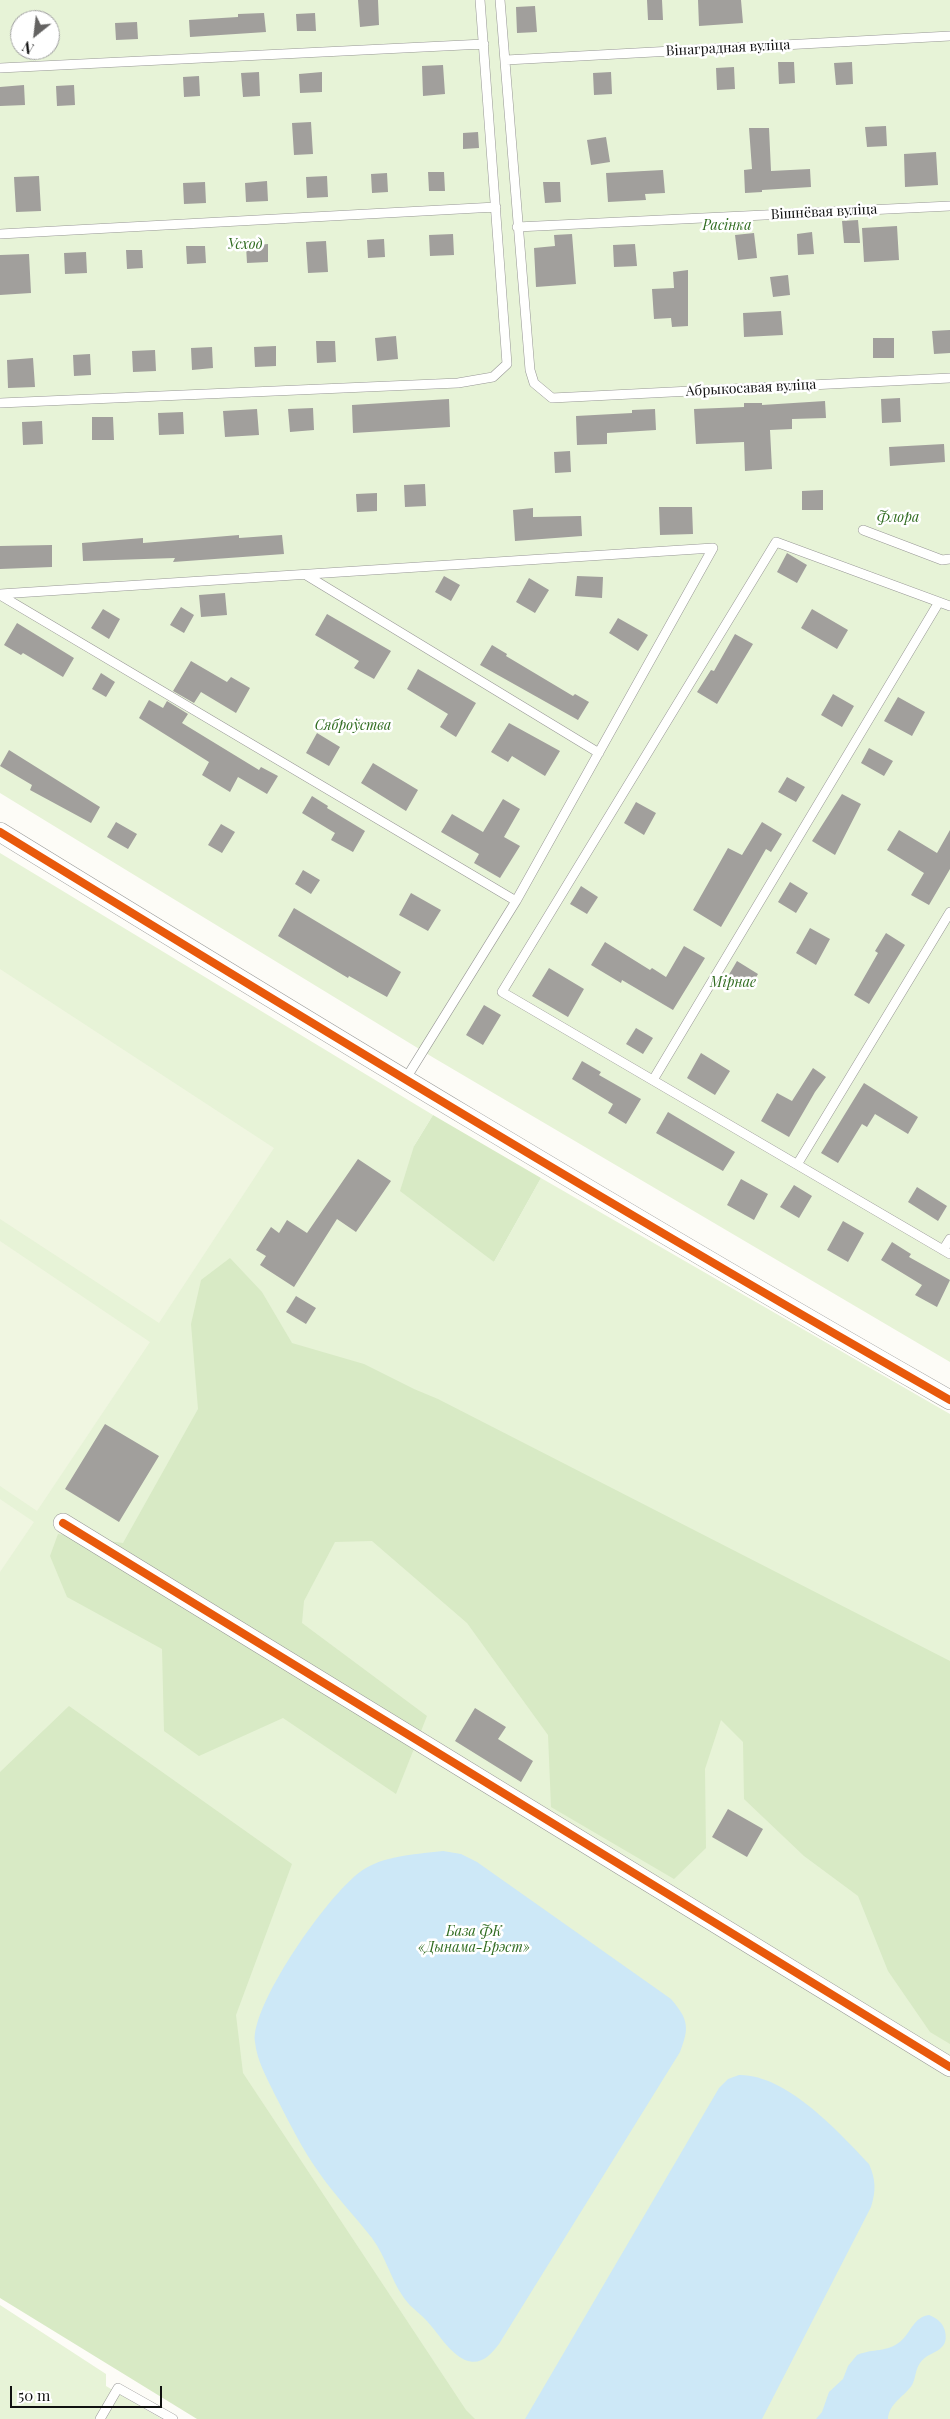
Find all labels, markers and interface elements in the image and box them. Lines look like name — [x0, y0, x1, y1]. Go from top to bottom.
north arrow — [10, 10, 60, 60]
street label: Вінаградная вуліца — [665, 36, 791, 60]
text: N — [19, 37, 37, 58]
street label: Вішнёвая вуліца — [770, 201, 878, 223]
park label: Расінка — [702, 218, 752, 234]
park label: Усход — [228, 237, 262, 253]
street label: Абрыкосавая вуліца — [685, 376, 817, 400]
park label: Флора — [877, 510, 919, 526]
park label: Сяброўства — [315, 718, 391, 734]
park label: Мірнае — [710, 975, 756, 991]
park label: База ФК «Дынама-Брэст» — [418, 1924, 530, 1956]
scale bar — [12, 2376, 165, 2408]
text: 50 m — [18, 2385, 50, 2405]

